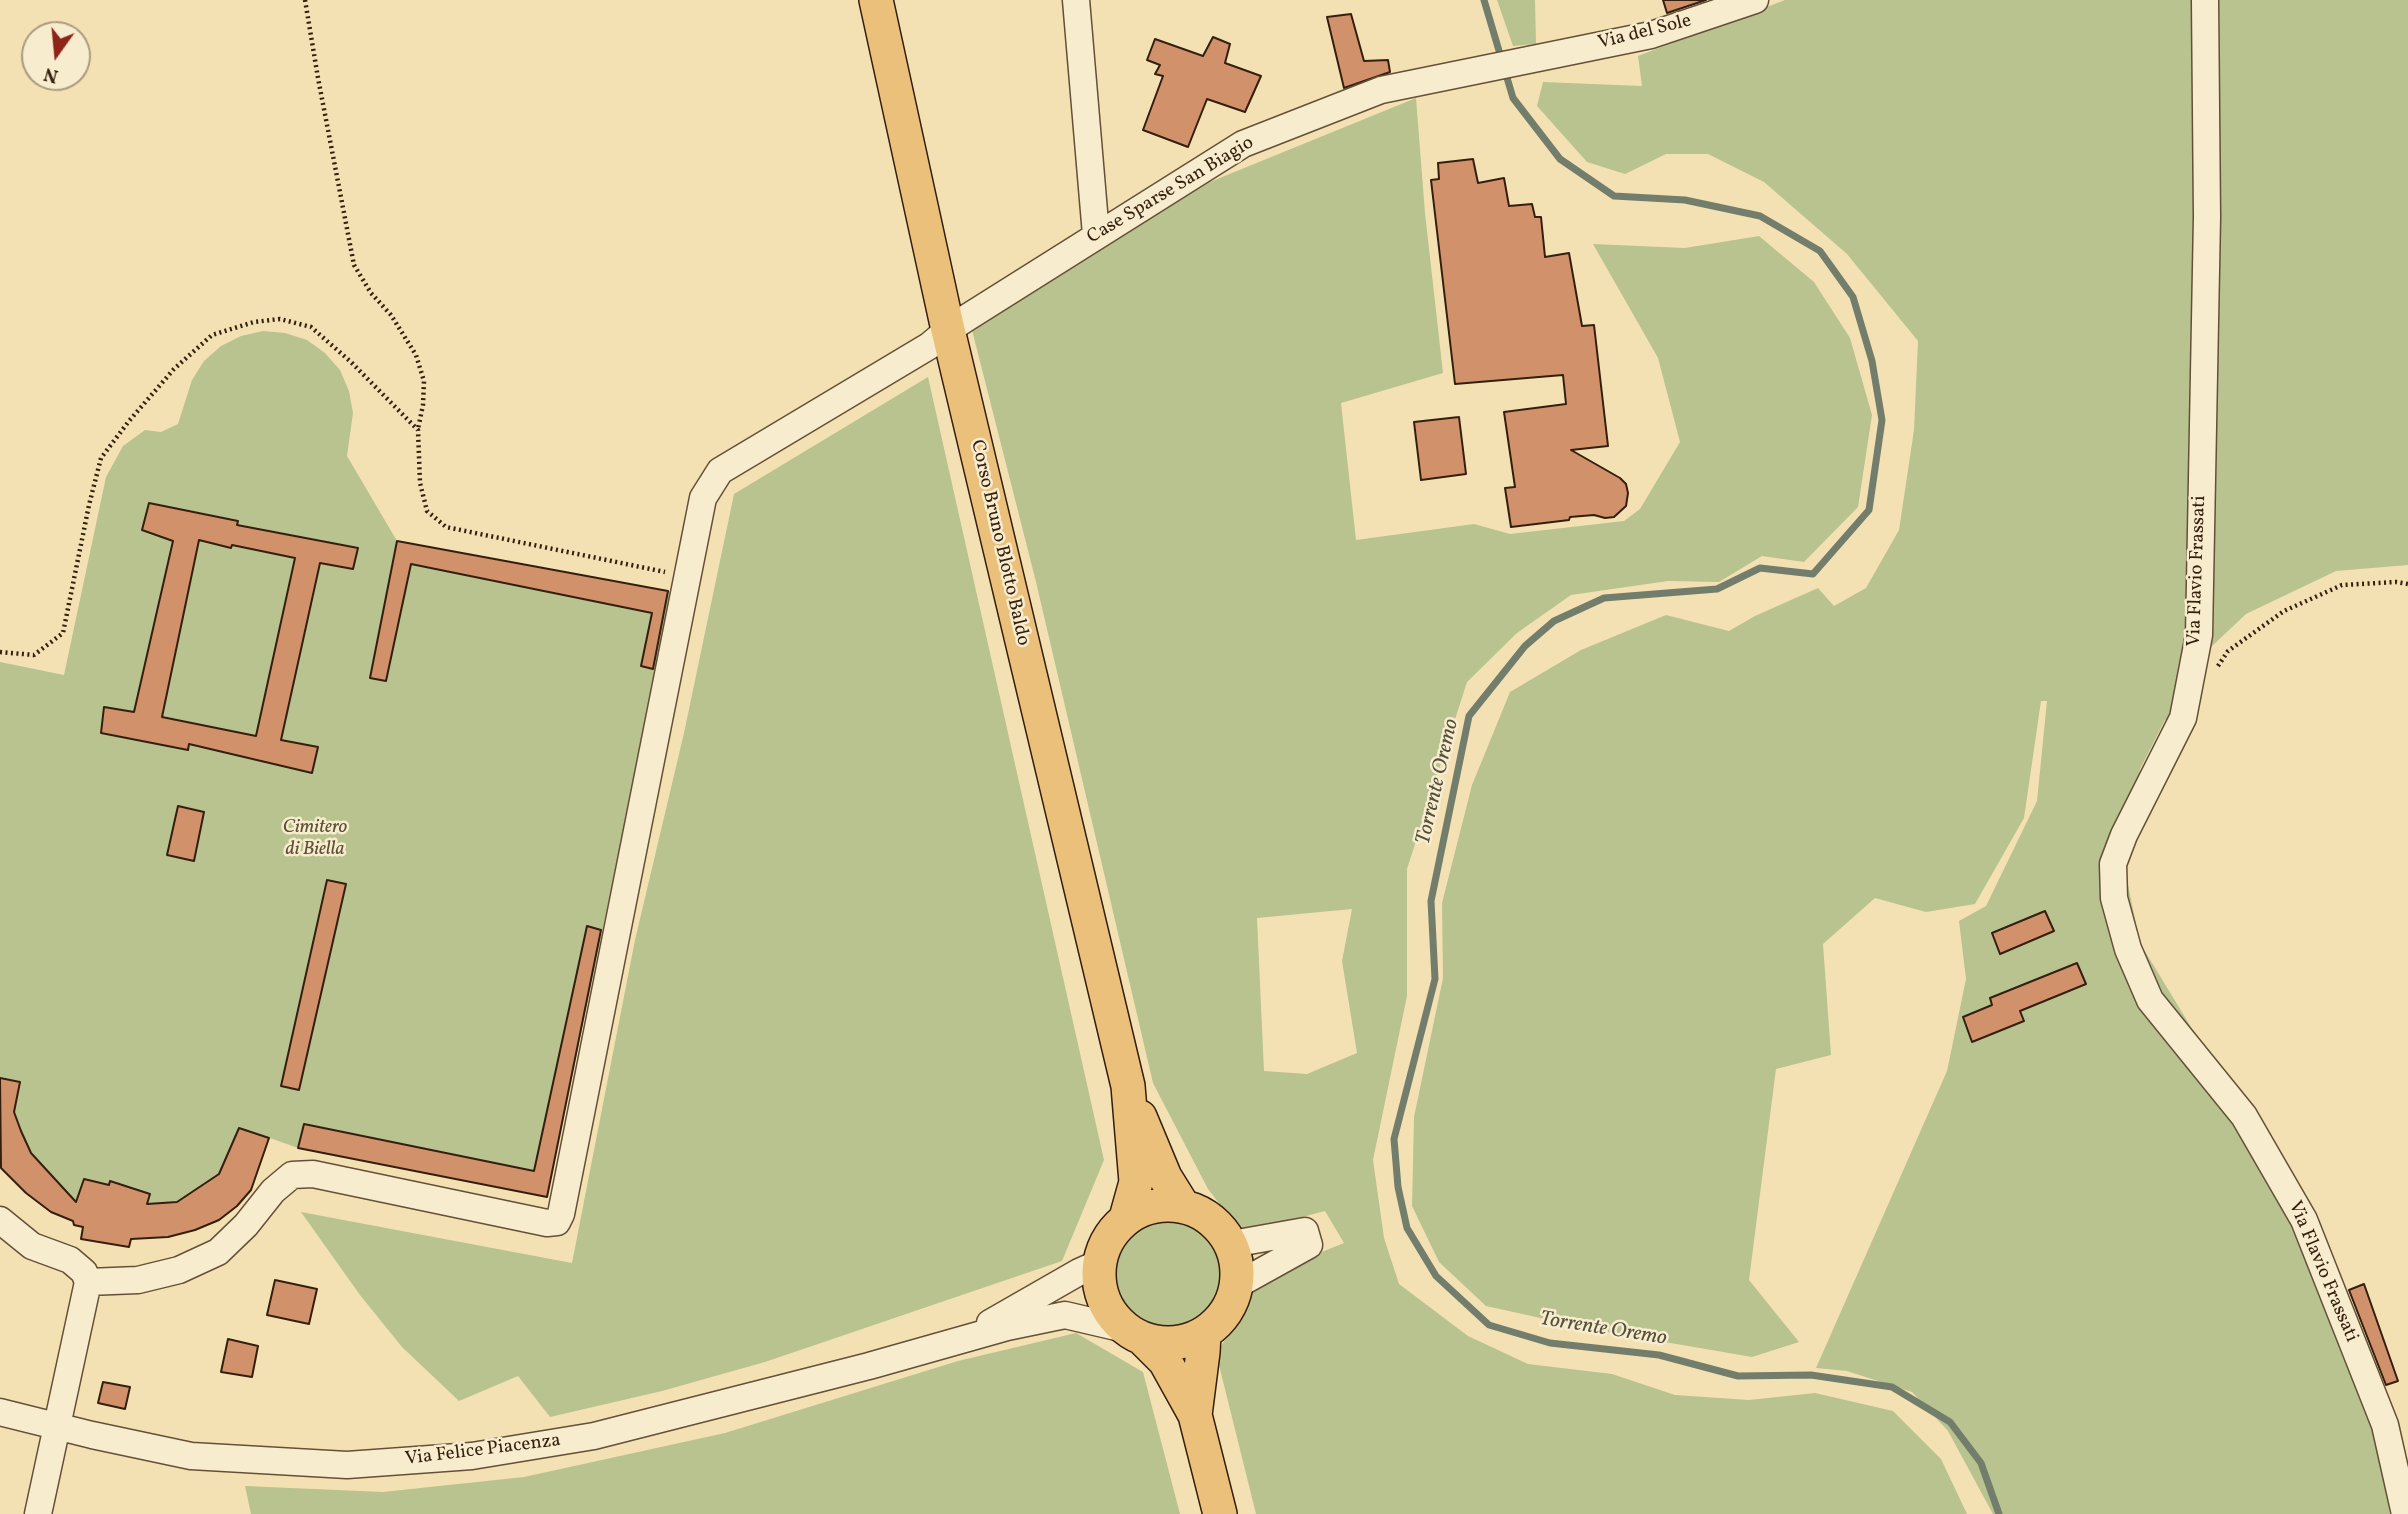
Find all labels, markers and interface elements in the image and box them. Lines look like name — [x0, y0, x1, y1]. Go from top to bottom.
street label: Via del Sole — [1596, 10, 1694, 56]
north arrow — [21, 21, 91, 91]
text: N — [41, 60, 61, 89]
street label: Case Sparse San Biagio — [1084, 132, 1258, 250]
street label: Corso Bruno Blotto Baldo — [964, 438, 1034, 648]
street label: Via Flavio Frassati — [2184, 495, 2212, 647]
water label: Torrente Oremo — [1412, 717, 1466, 847]
park label: Cimitero di Biella — [283, 818, 347, 862]
street label: Via Flavio Frassati — [2282, 1198, 2362, 1346]
water label: Torrente Oremo — [1538, 1308, 1668, 1352]
street label: Via Felice Piacenza — [404, 1430, 562, 1472]

